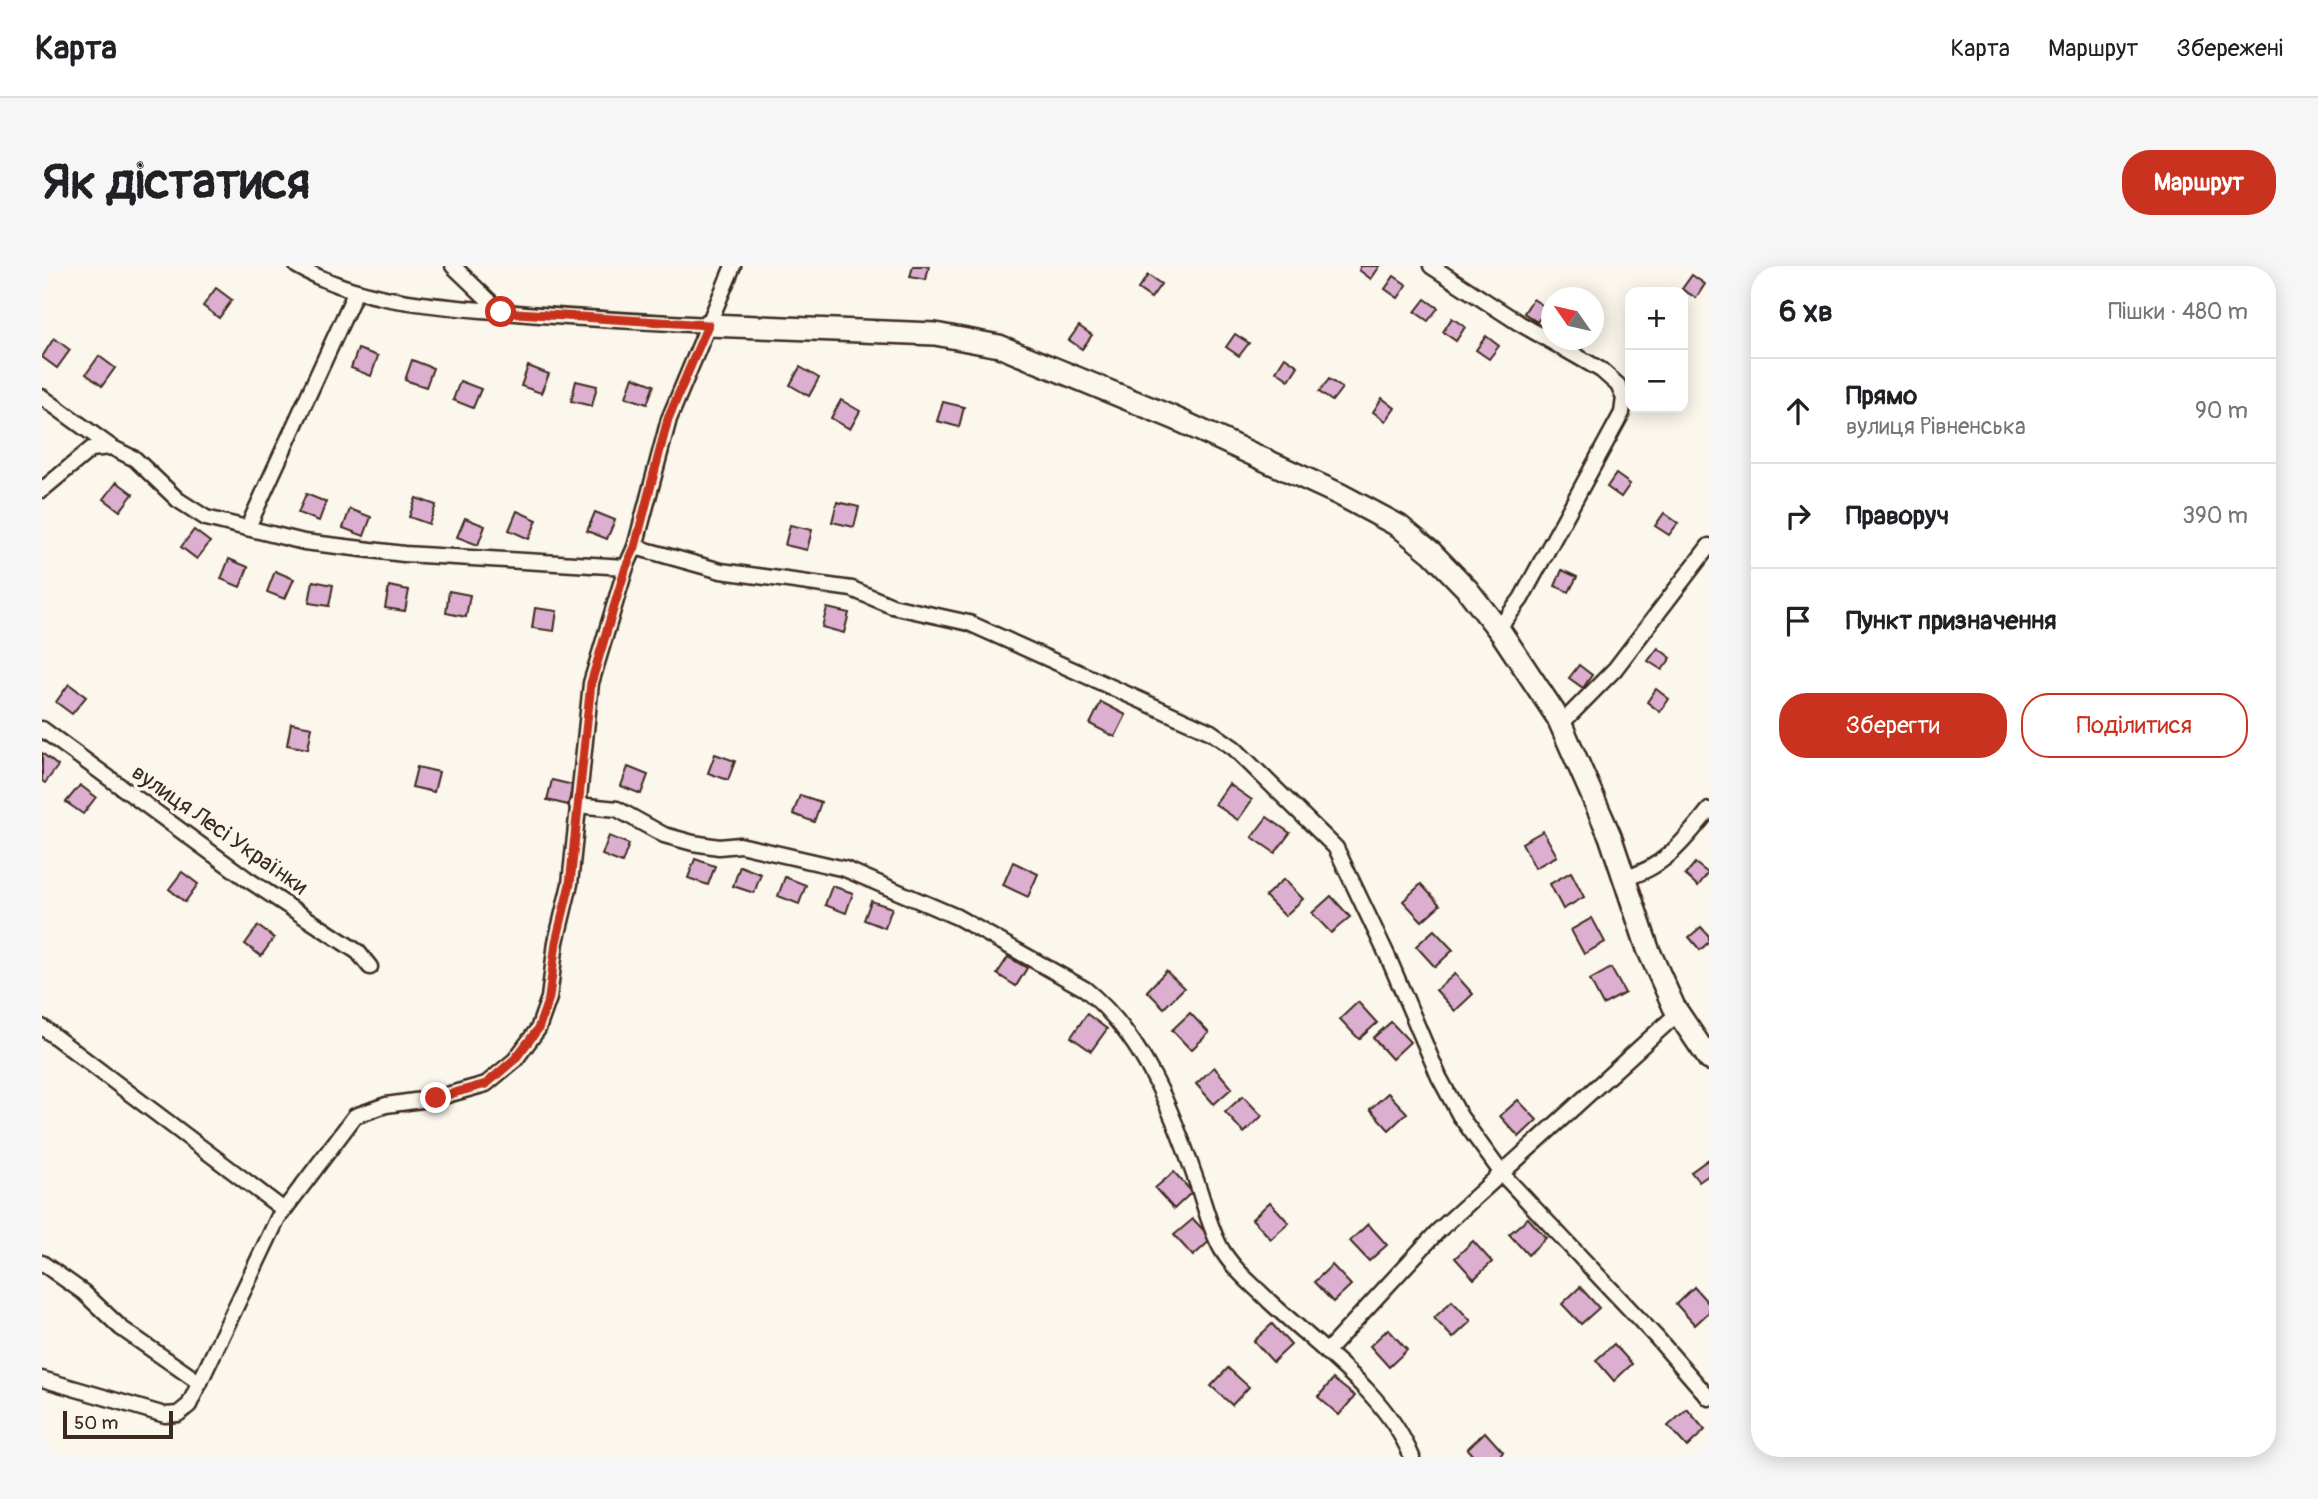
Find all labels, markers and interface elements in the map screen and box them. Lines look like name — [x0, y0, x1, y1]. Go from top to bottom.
text: Карта — [35, 28, 117, 69]
text: Карта — [1951, 34, 2010, 63]
text: Маршрут — [2048, 34, 2138, 63]
text: Збережені — [2176, 34, 2283, 63]
button: Маршрут — [2122, 150, 2276, 215]
text: Як дістатися — [42, 152, 310, 213]
north arrow — [1541, 287, 1604, 350]
map controls — [1625, 287, 1688, 413]
button: + — [1625, 287, 1688, 350]
text: 6 хв — [1779, 293, 1833, 330]
route start — [485, 296, 516, 327]
text: Пішки · 480 m — [2108, 297, 2248, 326]
button: − — [1625, 350, 1688, 413]
text: Прямо — [1846, 380, 1917, 412]
icon: ahead — [1779, 392, 1817, 430]
text: 90 m — [2195, 396, 2248, 425]
text: вулиця Рівненська — [1846, 412, 2026, 441]
icon: right — [1779, 497, 1817, 535]
text: Праворуч — [1846, 500, 1949, 532]
text: 390 m — [2182, 501, 2248, 530]
icon: arrive — [1779, 602, 1817, 640]
text: Пункт призначення — [1846, 605, 2057, 637]
button: Зберегти — [1779, 693, 2007, 758]
button: Поділитися — [2021, 693, 2248, 758]
street label: вулиця Лесі Українки — [126, 758, 313, 901]
route end — [420, 1082, 451, 1113]
scale bar — [63, 1408, 173, 1440]
text: 50 m — [74, 1411, 118, 1435]

